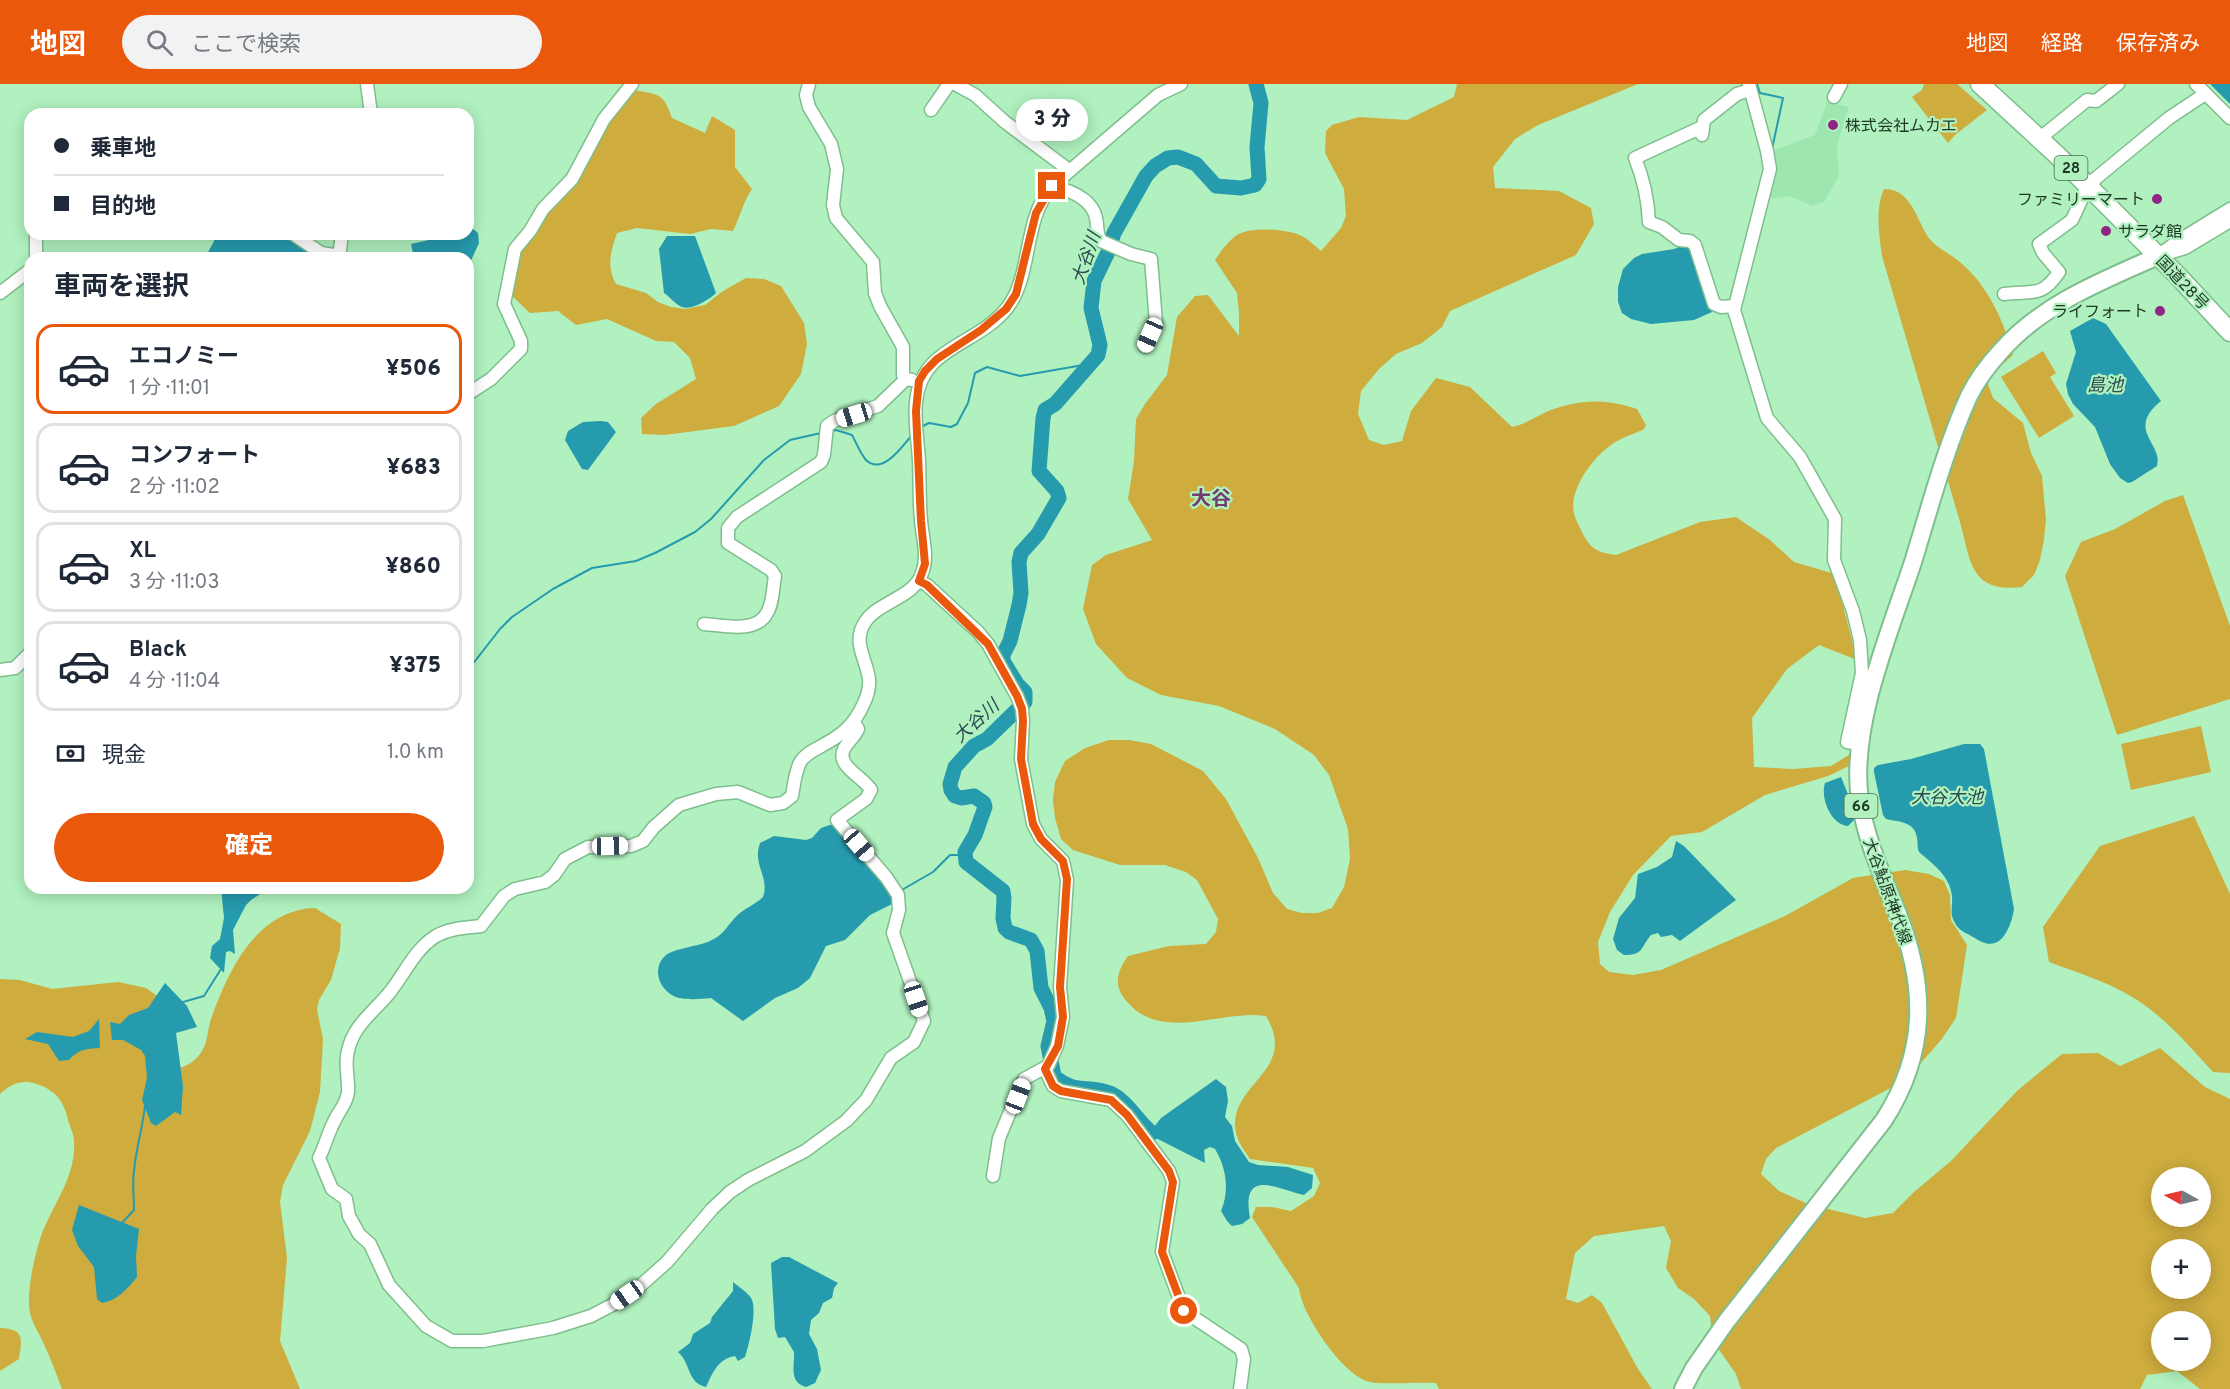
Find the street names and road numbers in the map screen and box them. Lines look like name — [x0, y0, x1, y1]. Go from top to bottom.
road number: 28 — [2054, 156, 2088, 180]
street label: 国道28号 — [2151, 252, 2212, 315]
road number: 66 — [1844, 794, 1878, 818]
street label: 大谷鮎原神代線 — [1858, 836, 1915, 948]

